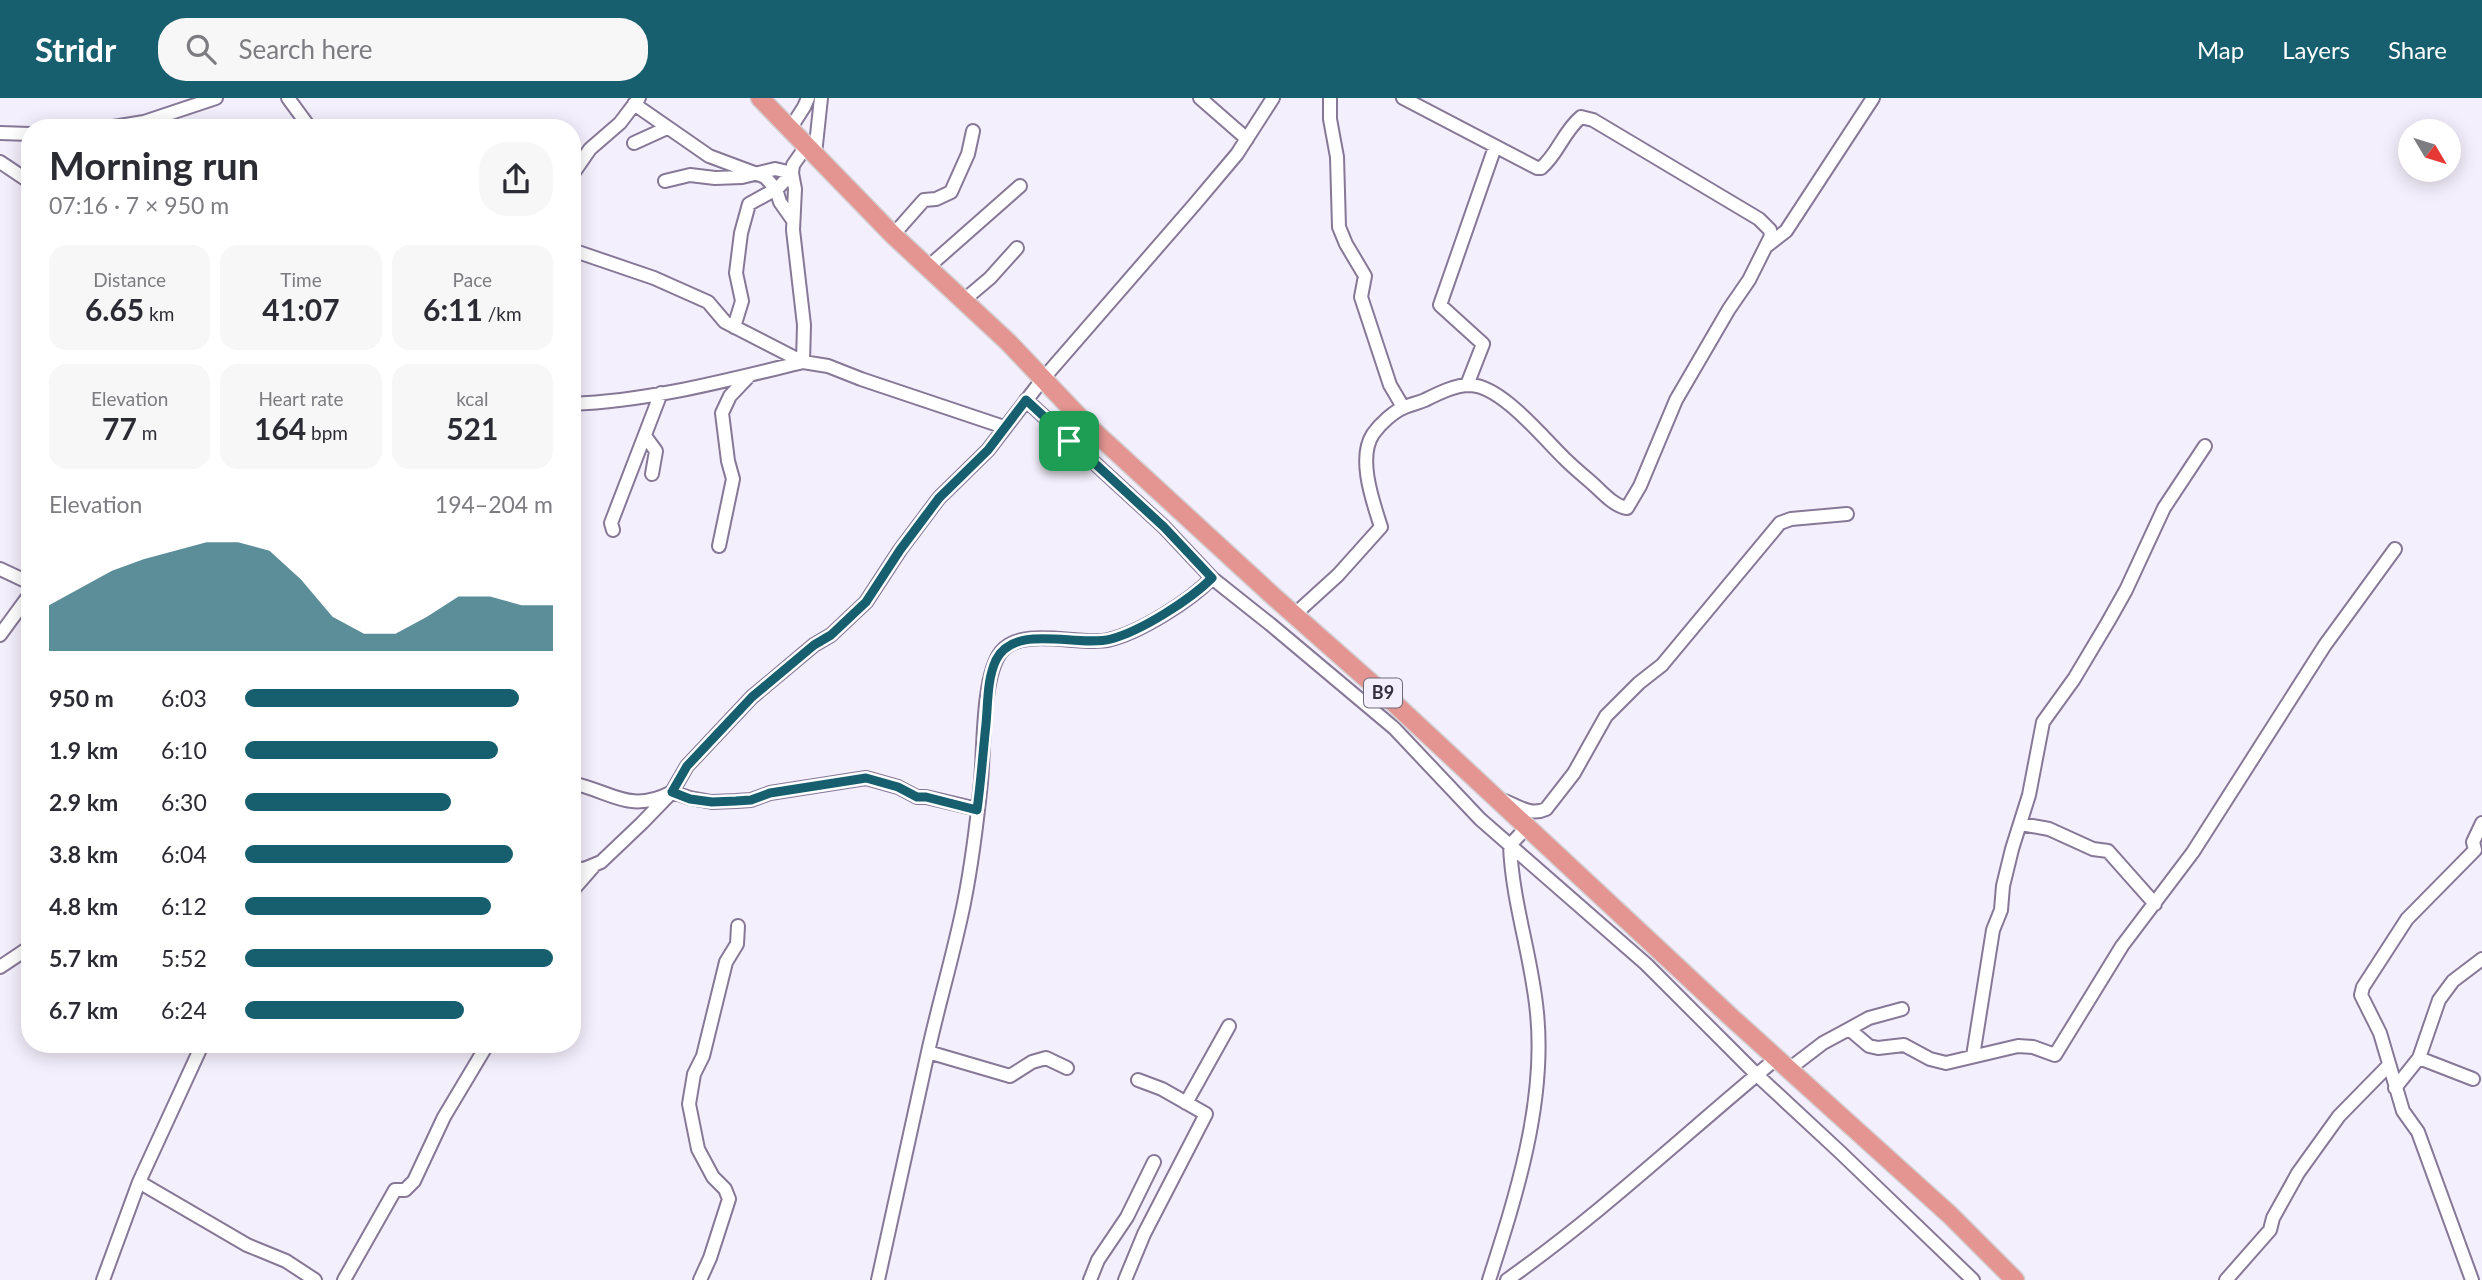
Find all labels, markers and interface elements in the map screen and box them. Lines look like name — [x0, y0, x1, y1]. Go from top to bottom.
search box — [158, 18, 648, 81]
text: Stridr — [35, 29, 116, 69]
icon: search — [182, 30, 220, 68]
text: Search here — [238, 33, 372, 65]
text: Map — [2197, 35, 2244, 64]
text: Layers — [2282, 35, 2350, 64]
text: Share — [2388, 35, 2447, 64]
north arrow — [2398, 119, 2460, 182]
map controls — [2398, 119, 2461, 182]
text: Morning run — [49, 142, 259, 188]
button: share — [479, 142, 553, 216]
text: 07:16 · 7 × 950 m — [49, 191, 229, 219]
text: Distance — [93, 268, 166, 291]
text: Time — [280, 268, 322, 291]
text: Pace — [453, 268, 492, 291]
text: 6.65 — [85, 291, 144, 327]
text: 41:07 — [262, 291, 340, 327]
text: 6:11 — [423, 291, 483, 327]
text: km — [144, 302, 174, 325]
text: /km — [483, 302, 522, 325]
text: Elevation — [91, 387, 168, 410]
text: Heart rate — [258, 387, 344, 410]
text: kcal — [456, 387, 488, 410]
text: 77 — [102, 410, 137, 446]
text: 164 — [254, 410, 306, 446]
text: 521 — [446, 410, 498, 446]
pin — [1039, 411, 1099, 471]
text: m — [137, 421, 157, 444]
text: bpm — [306, 421, 348, 444]
icon: arrive — [1050, 422, 1088, 460]
text: Elevation — [49, 490, 142, 518]
text: 194–204 m — [435, 490, 553, 518]
road number: B9 — [1364, 678, 1402, 708]
text: 950 m — [49, 684, 114, 712]
text: 6:03 — [161, 684, 207, 712]
text: 1.9 km — [49, 736, 118, 764]
text: 6:10 — [161, 736, 207, 764]
text: 2.9 km — [49, 788, 118, 816]
text: 6:30 — [161, 788, 207, 816]
text: 3.8 km — [49, 840, 118, 868]
text: 6:04 — [161, 840, 207, 868]
text: 4.8 km — [49, 892, 118, 920]
text: 6:12 — [161, 892, 207, 920]
text: 5.7 km — [49, 944, 118, 972]
text: 5:52 — [161, 944, 207, 972]
text: 6.7 km — [49, 996, 118, 1024]
text: 6:24 — [161, 996, 207, 1024]

